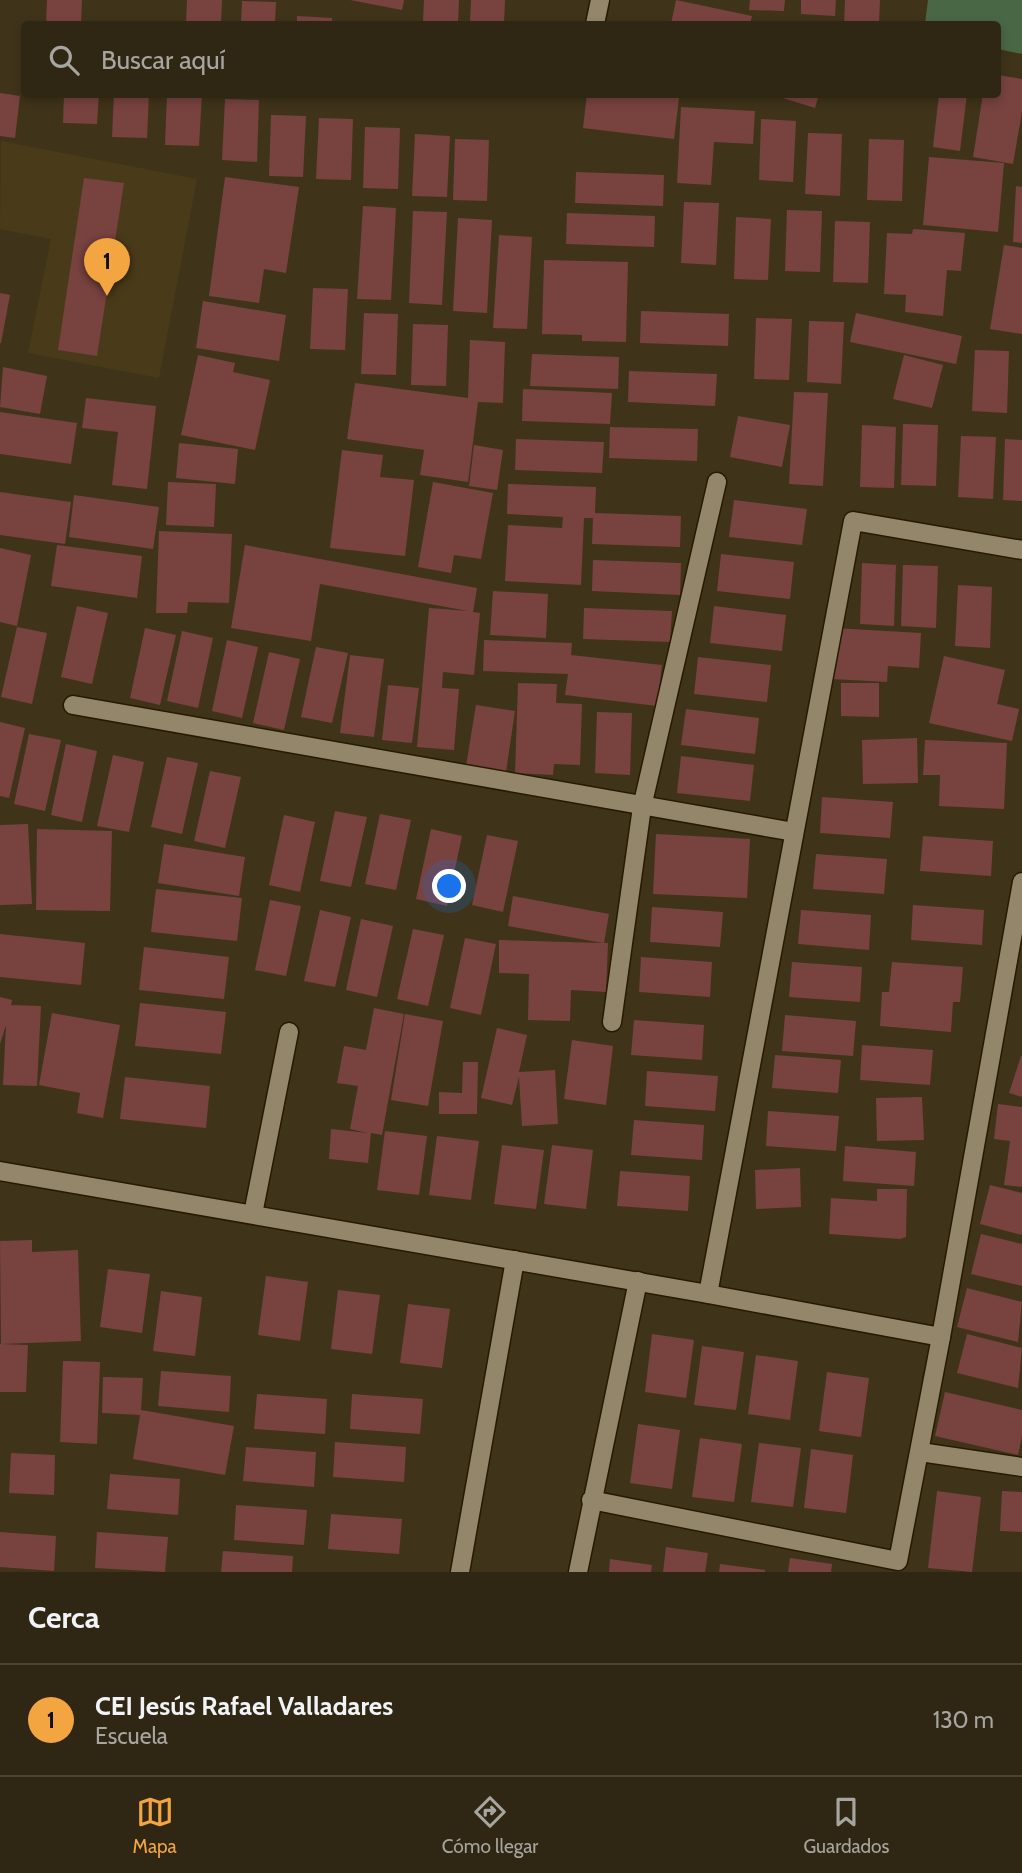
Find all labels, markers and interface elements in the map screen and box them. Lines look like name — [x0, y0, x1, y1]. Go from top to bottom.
search box — [21, 21, 1001, 98]
icon: search — [45, 41, 83, 79]
text: Buscar aquí — [101, 44, 225, 76]
pin: 1 — [84, 238, 130, 296]
your location — [432, 869, 466, 903]
text: Cerca — [28, 1599, 100, 1636]
text: CEI Jesús Rafael Valladares — [95, 1690, 393, 1722]
text: 1 — [47, 1706, 55, 1734]
text: 130 m — [933, 1706, 994, 1734]
text: Escuela — [95, 1722, 168, 1750]
tab: Mapa — [133, 1793, 177, 1858]
tab: Cómo llegar — [442, 1793, 538, 1858]
tab: Guardados — [803, 1793, 889, 1858]

